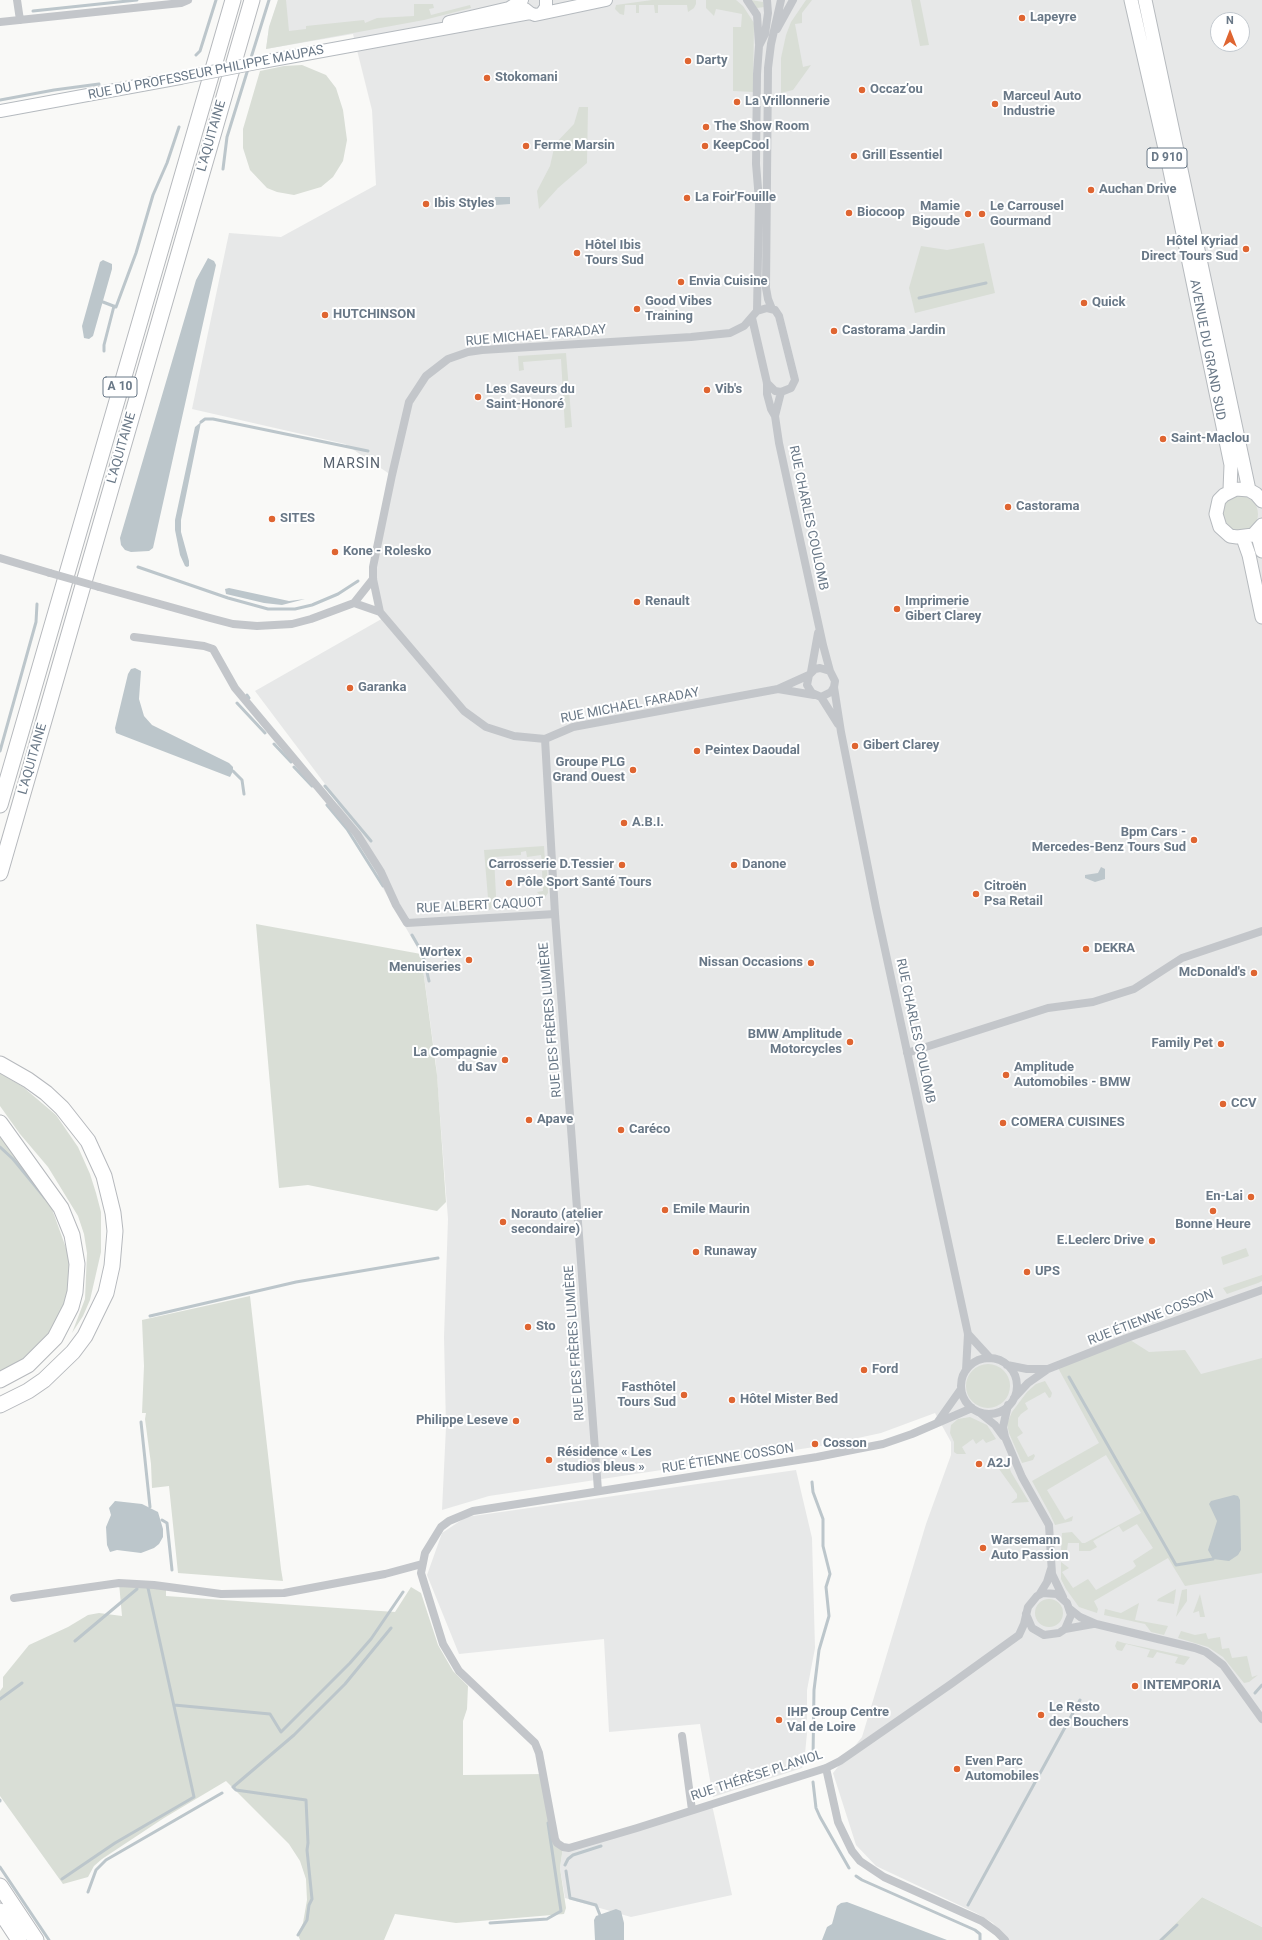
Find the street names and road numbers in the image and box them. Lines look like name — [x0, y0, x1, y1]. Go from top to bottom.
street label: RUE DU PROFESSEUR PHILIPPE MAUPAS — [87, 42, 325, 104]
street label: L'AQUITAINE — [194, 98, 230, 174]
road number: D 910 — [1147, 148, 1187, 168]
street label: AVENUE DU GRAND SUD — [1186, 278, 1228, 422]
street label: RUE MICHAEL FARADAY — [465, 322, 607, 350]
road number: A 10 — [103, 377, 137, 397]
street label: L'AQUITAINE — [104, 410, 140, 486]
street label: RUE CHARLES COULOMB — [785, 444, 831, 592]
street label: RUE MICHAEL FARADAY — [559, 685, 701, 727]
street label: L'AQUITAINE — [15, 721, 51, 797]
street label: RUE ALBERT CAQUOT — [416, 895, 544, 917]
street label: RUE DES FRÈRES LUMIÈRE — [536, 942, 566, 1098]
street label: RUE CHARLES COULOMB — [892, 957, 938, 1105]
street label: RUE DES FRÈRES LUMIÈRE — [562, 1265, 588, 1421]
street label: RUE ÉTIENNE COSSON — [1086, 1287, 1216, 1349]
street label: RUE ÉTIENNE COSSON — [661, 1441, 795, 1477]
street label: RUE THÉRÈSE PLANIOL — [689, 1747, 825, 1805]

